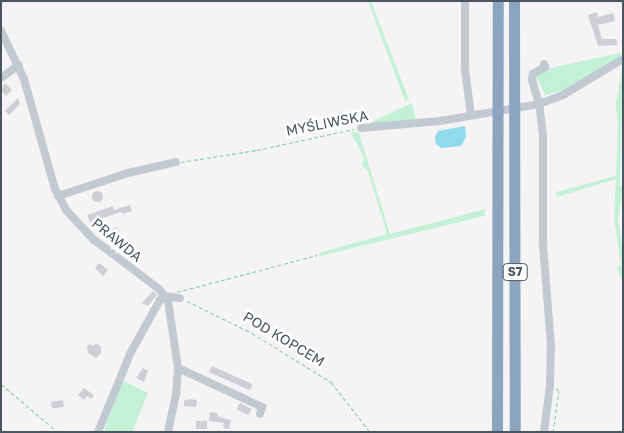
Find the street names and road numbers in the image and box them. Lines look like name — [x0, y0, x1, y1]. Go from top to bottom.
street label: MYŚLIWSKA — [284, 107, 370, 139]
street label: PRAWDA — [89, 215, 145, 265]
road number: S7 — [502, 262, 528, 282]
street label: POD KOPCEM — [240, 308, 328, 370]

